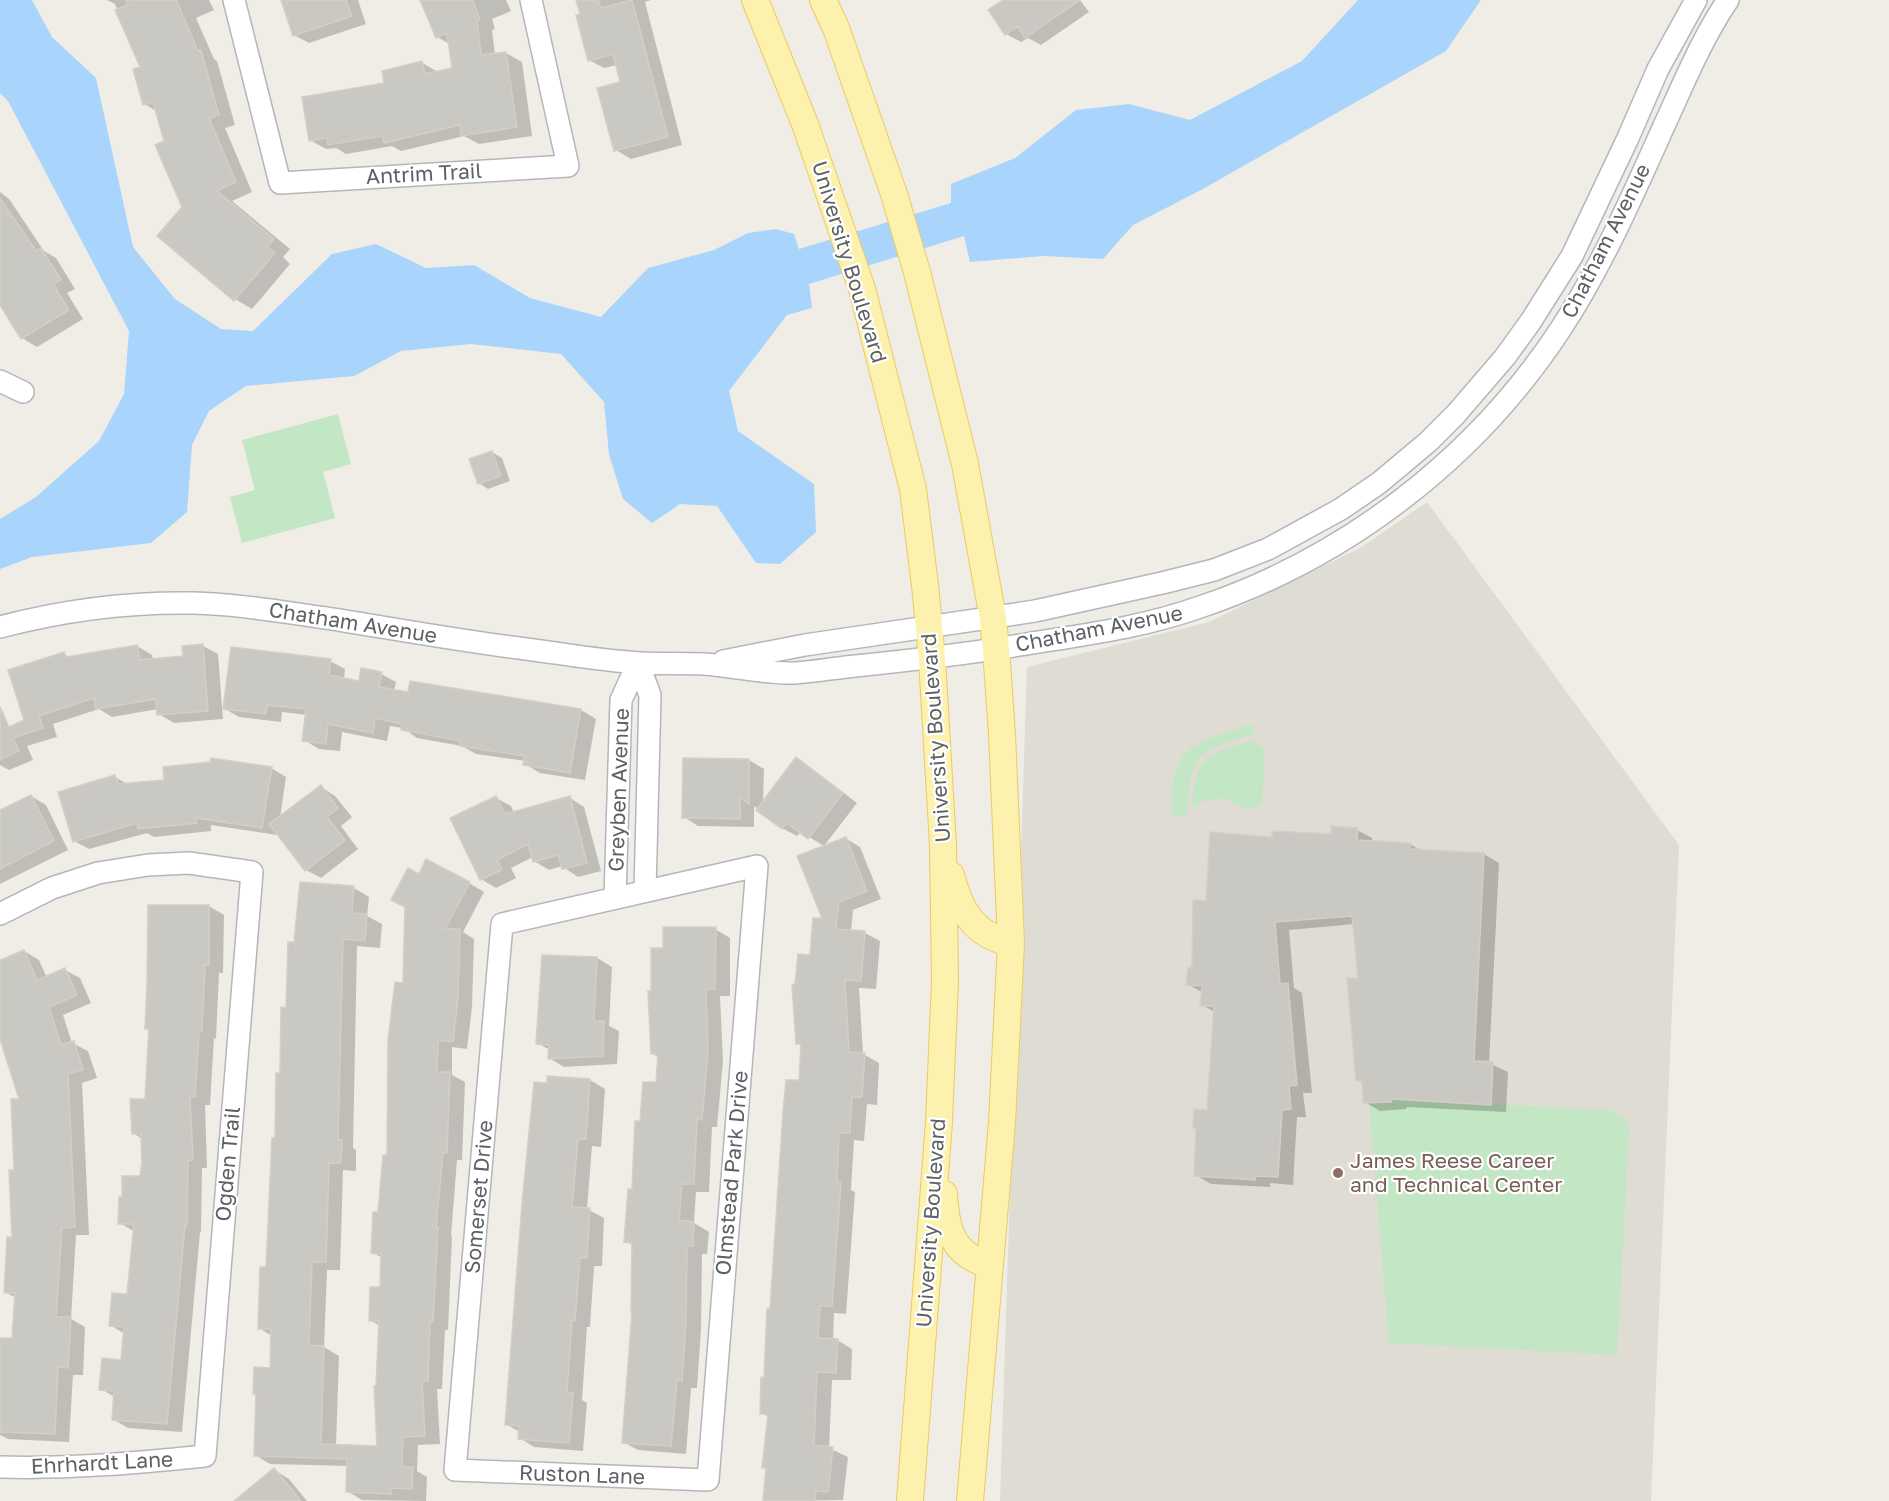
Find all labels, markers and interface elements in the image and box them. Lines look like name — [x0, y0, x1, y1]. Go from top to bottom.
street label: Antrim Trail — [365, 157, 483, 189]
street label: University Boulevard — [807, 158, 893, 366]
street label: Chatham Avenue — [1555, 159, 1655, 322]
street label: Chatham Avenue — [267, 596, 439, 648]
street label: Chatham Avenue — [1013, 599, 1185, 657]
street label: University Boulevard — [915, 633, 955, 844]
street label: Greyben Avenue — [602, 708, 634, 872]
street label: Olmstead Park Drive — [709, 1069, 753, 1276]
street label: Ogden Trail — [209, 1105, 245, 1222]
street label: University Boulevard — [910, 1117, 950, 1328]
street label: Somerset Drive — [458, 1119, 498, 1275]
place label: James Reese Career and Technical Center — [1350, 1147, 1562, 1197]
marker: James Reese Career and Technical Center — [1331, 1166, 1345, 1180]
street label: Ehrhardt Lane — [30, 1445, 174, 1479]
street label: Ruston Lane — [519, 1459, 645, 1489]

